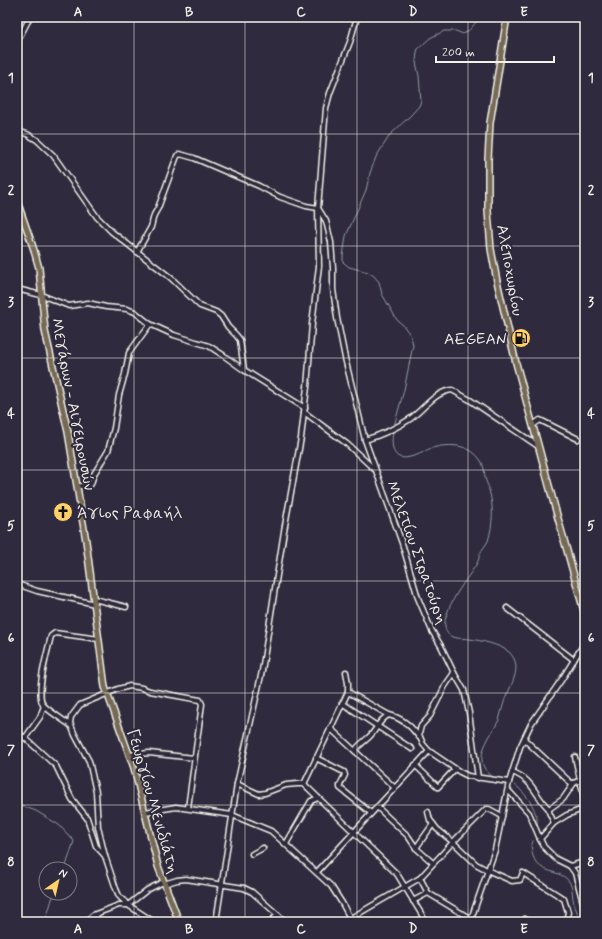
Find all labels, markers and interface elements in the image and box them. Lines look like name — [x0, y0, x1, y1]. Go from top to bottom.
text: A — [74, 4, 82, 21]
text: B — [185, 4, 194, 21]
text: C — [296, 4, 306, 21]
text: D — [409, 4, 418, 21]
text: E — [520, 4, 528, 21]
scale bar — [436, 38, 554, 64]
text: 200 m — [442, 45, 475, 61]
text: 1 — [8, 70, 14, 87]
text: 1 — [588, 70, 594, 87]
text: 2 — [8, 182, 15, 199]
text: 2 — [588, 182, 595, 199]
street label: Αλεποχωρίου — [491, 223, 528, 318]
text: 3 — [8, 294, 14, 311]
text: 3 — [588, 294, 594, 311]
street label: Μεγάρων - Αιγειρουσών — [46, 316, 100, 492]
fuel station icon: AEGEAN — [510, 327, 532, 349]
place label: AEGEAN — [444, 329, 507, 350]
text: 4 — [7, 406, 15, 423]
text: 4 — [587, 406, 595, 423]
street label: Μελετίου Στρατούρη — [381, 478, 452, 627]
church icon: Άγιος Ραφαήλ — [52, 501, 74, 523]
place label: Άγιος Ραφαήλ — [77, 503, 183, 524]
text: 5 — [7, 518, 15, 535]
text: 5 — [587, 518, 595, 535]
text: 6 — [8, 630, 15, 647]
text: 6 — [588, 630, 595, 647]
street label: Γεωργίου Μενιδιάτη — [122, 727, 183, 876]
text: 7 — [7, 742, 15, 759]
text: 7 — [587, 742, 595, 759]
text: 8 — [7, 854, 15, 871]
text: 8 — [587, 854, 595, 871]
north arrow — [38, 861, 78, 901]
text: N — [56, 866, 70, 881]
text: A — [74, 921, 82, 938]
text: B — [185, 921, 194, 938]
text: C — [296, 921, 306, 938]
text: D — [409, 921, 418, 938]
text: E — [520, 921, 528, 938]

